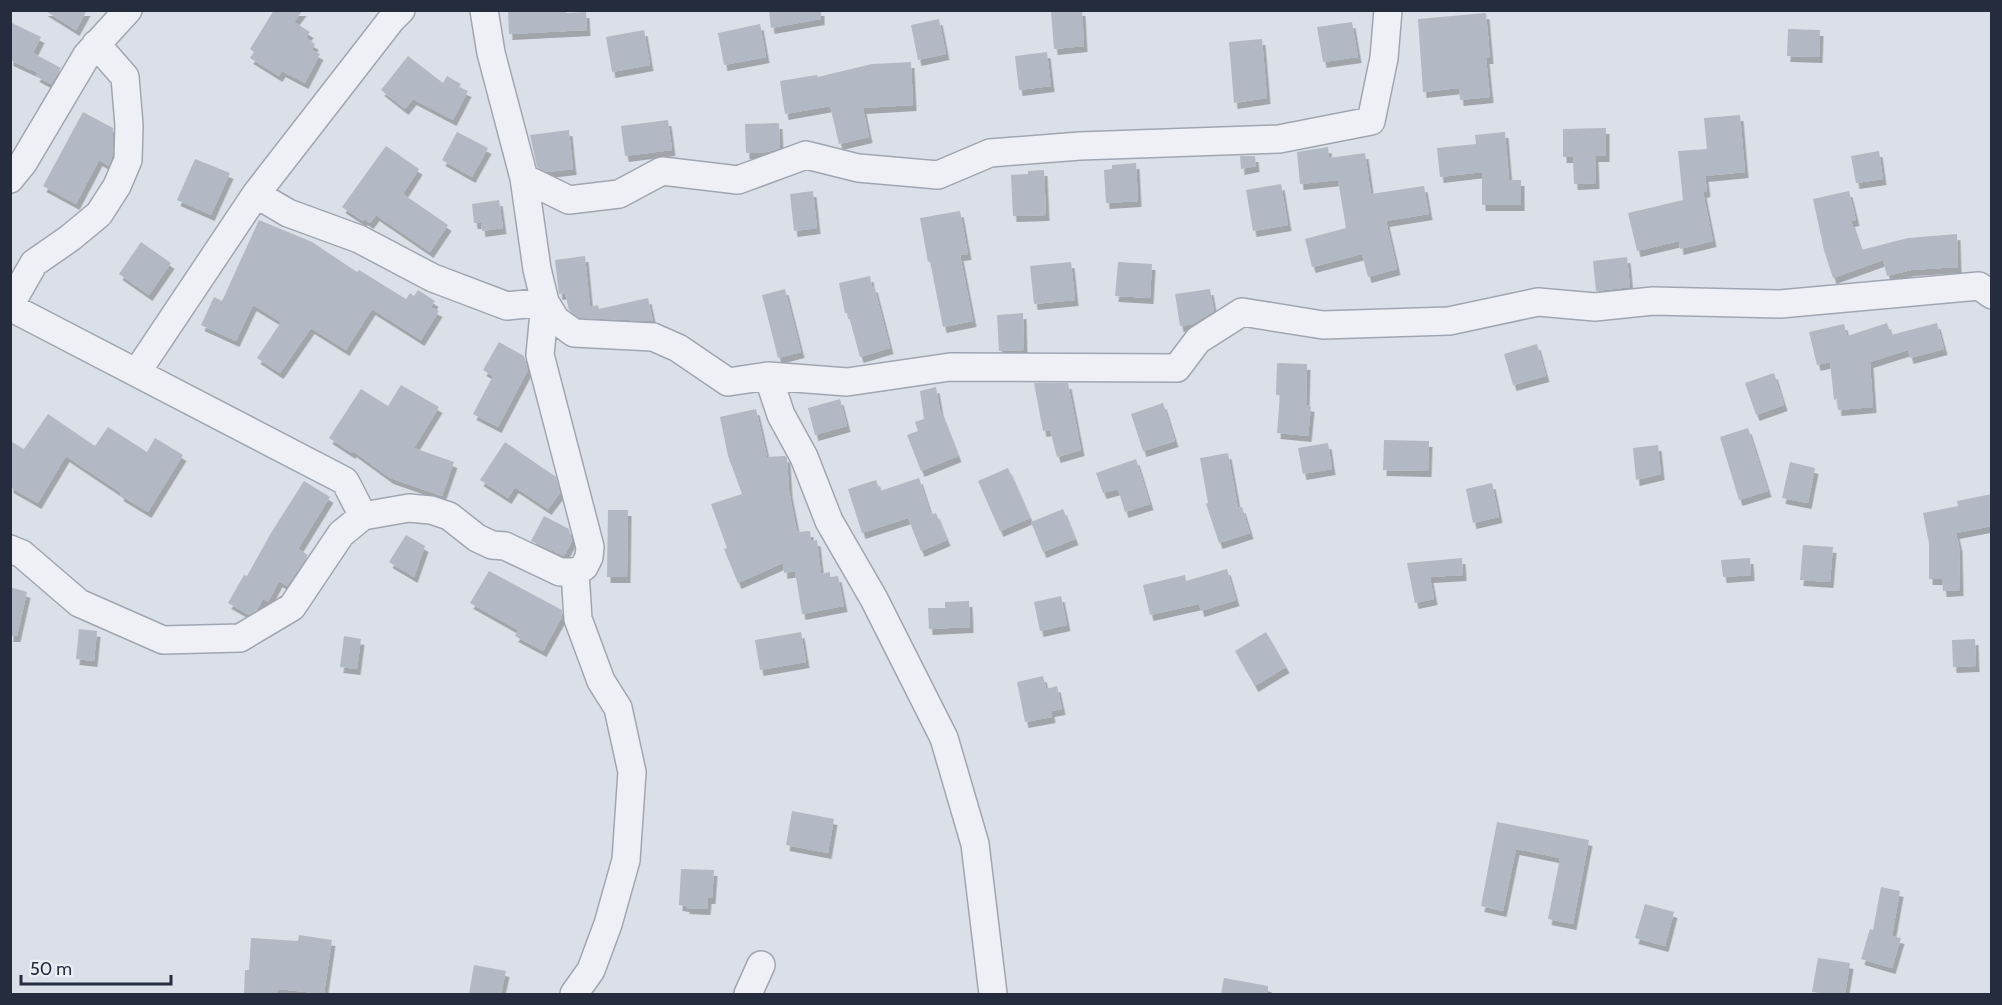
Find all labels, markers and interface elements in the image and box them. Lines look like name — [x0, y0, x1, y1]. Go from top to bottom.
scale bar — [21, 948, 171, 986]
text: 50 m — [30, 958, 72, 980]

